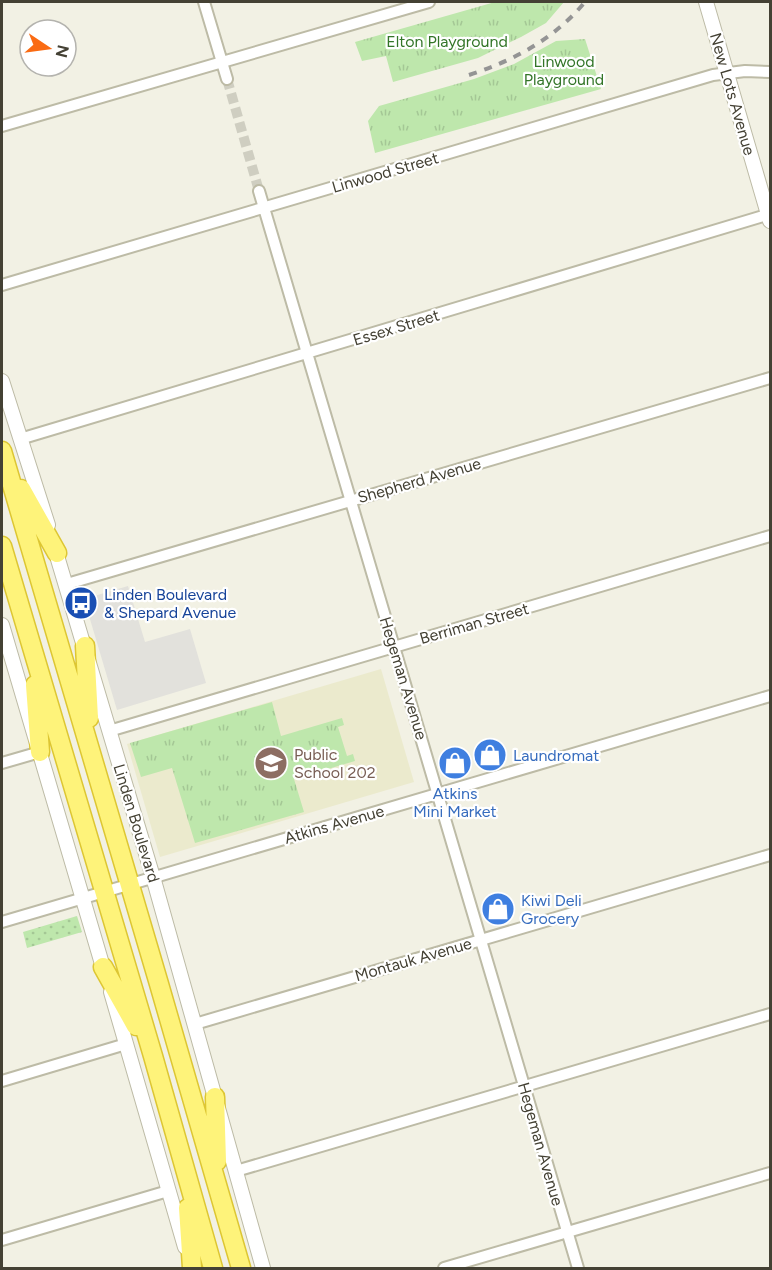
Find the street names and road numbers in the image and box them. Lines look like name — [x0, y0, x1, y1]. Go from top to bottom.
street label: New Lots Avenue — [706, 31, 759, 158]
street label: Linwood Street — [330, 148, 441, 197]
street label: Essex Street — [351, 305, 442, 350]
street label: Shepherd Avenue — [355, 454, 483, 507]
street label: Berriman Street — [417, 599, 531, 648]
street label: Hegeman Avenue — [376, 614, 431, 742]
street label: Linden Boulevard — [109, 762, 164, 885]
street label: Atkins Avenue — [282, 801, 386, 848]
street label: Montauk Avenue — [353, 934, 474, 985]
street label: Hegeman Avenue — [514, 1080, 567, 1208]

